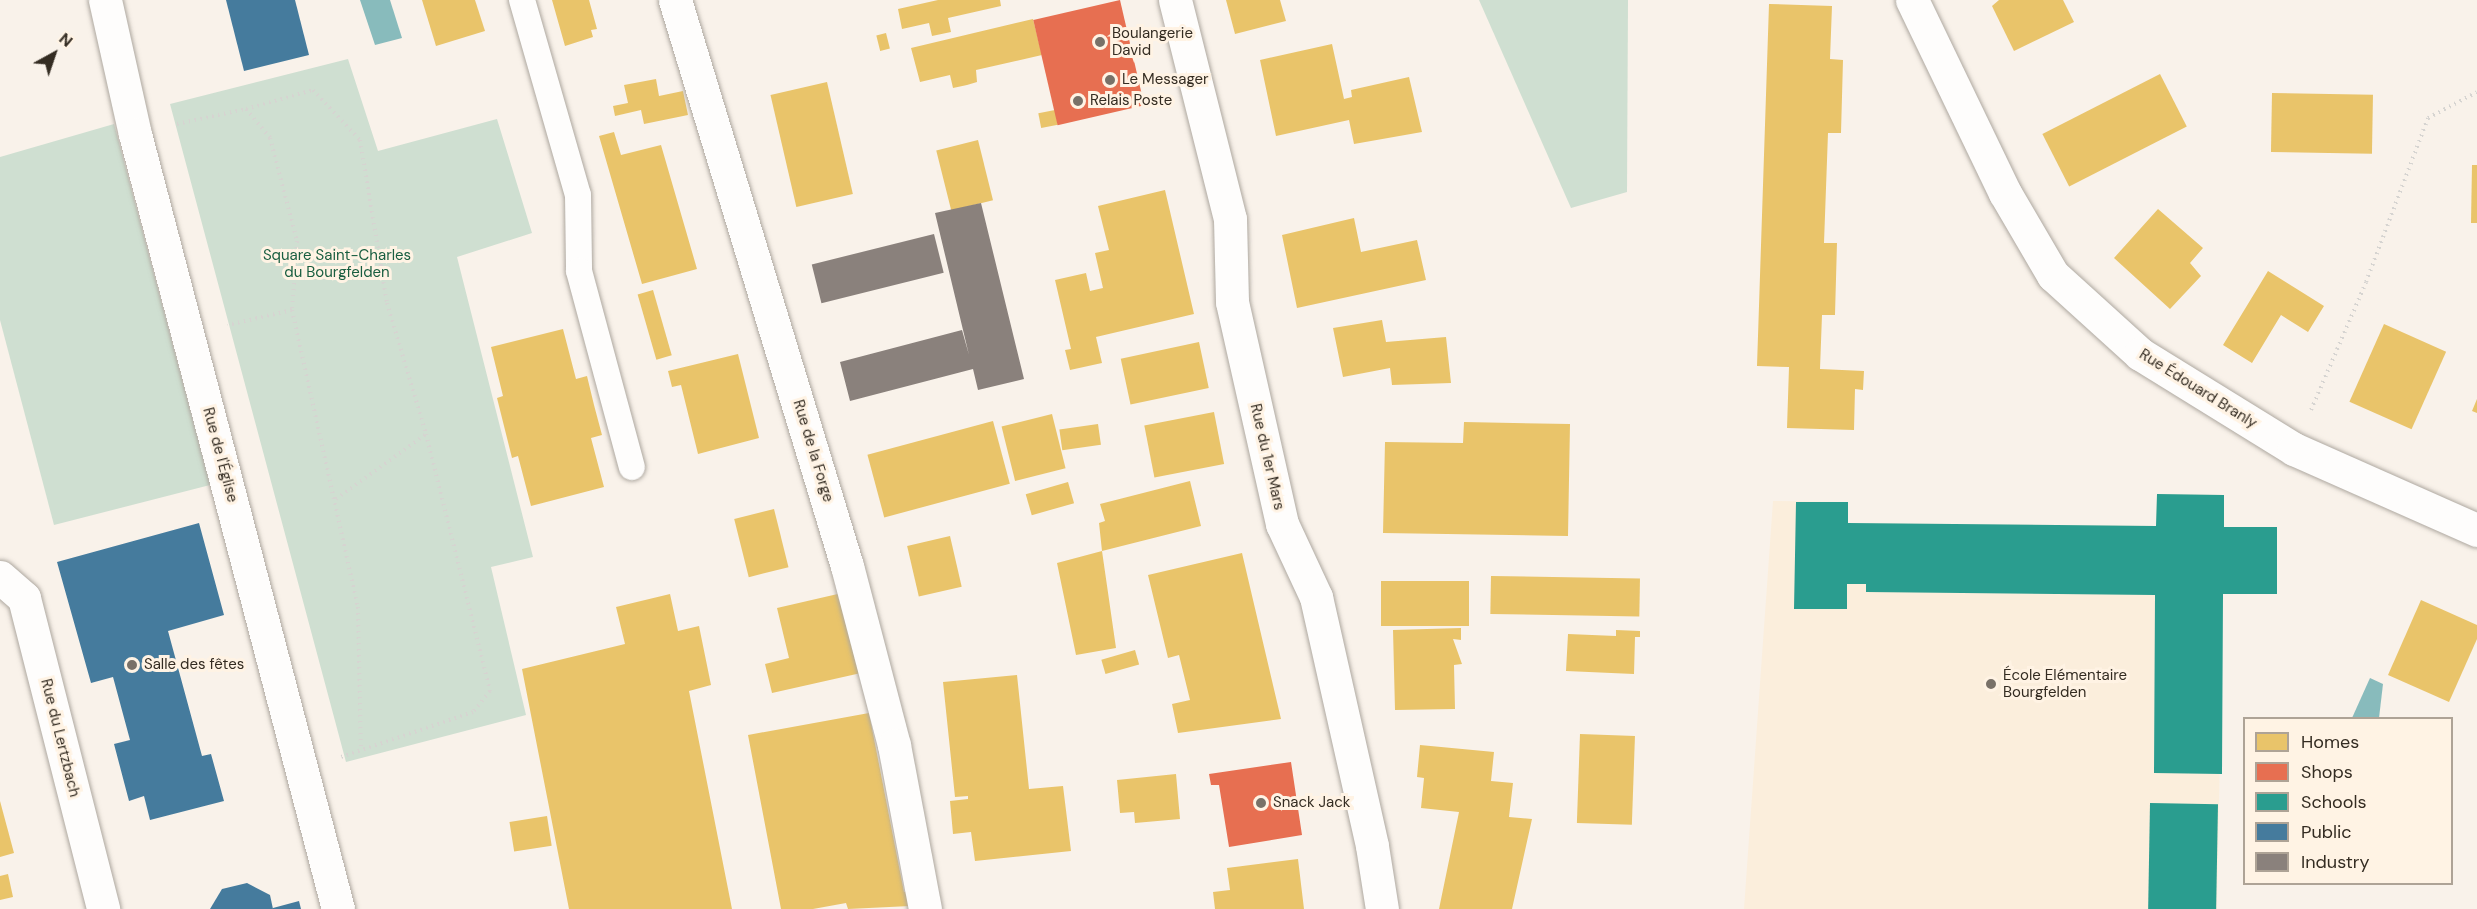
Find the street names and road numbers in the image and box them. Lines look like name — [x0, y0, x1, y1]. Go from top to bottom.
street label: Rue Édouard Branly — [2136, 346, 2260, 432]
street label: Rue de la Forge — [789, 398, 837, 504]
street label: Rue du 1er Mars — [1246, 402, 1288, 512]
street label: Rue de l'Église — [199, 406, 241, 504]
street label: Rue du Lertzbach — [37, 677, 83, 799]

